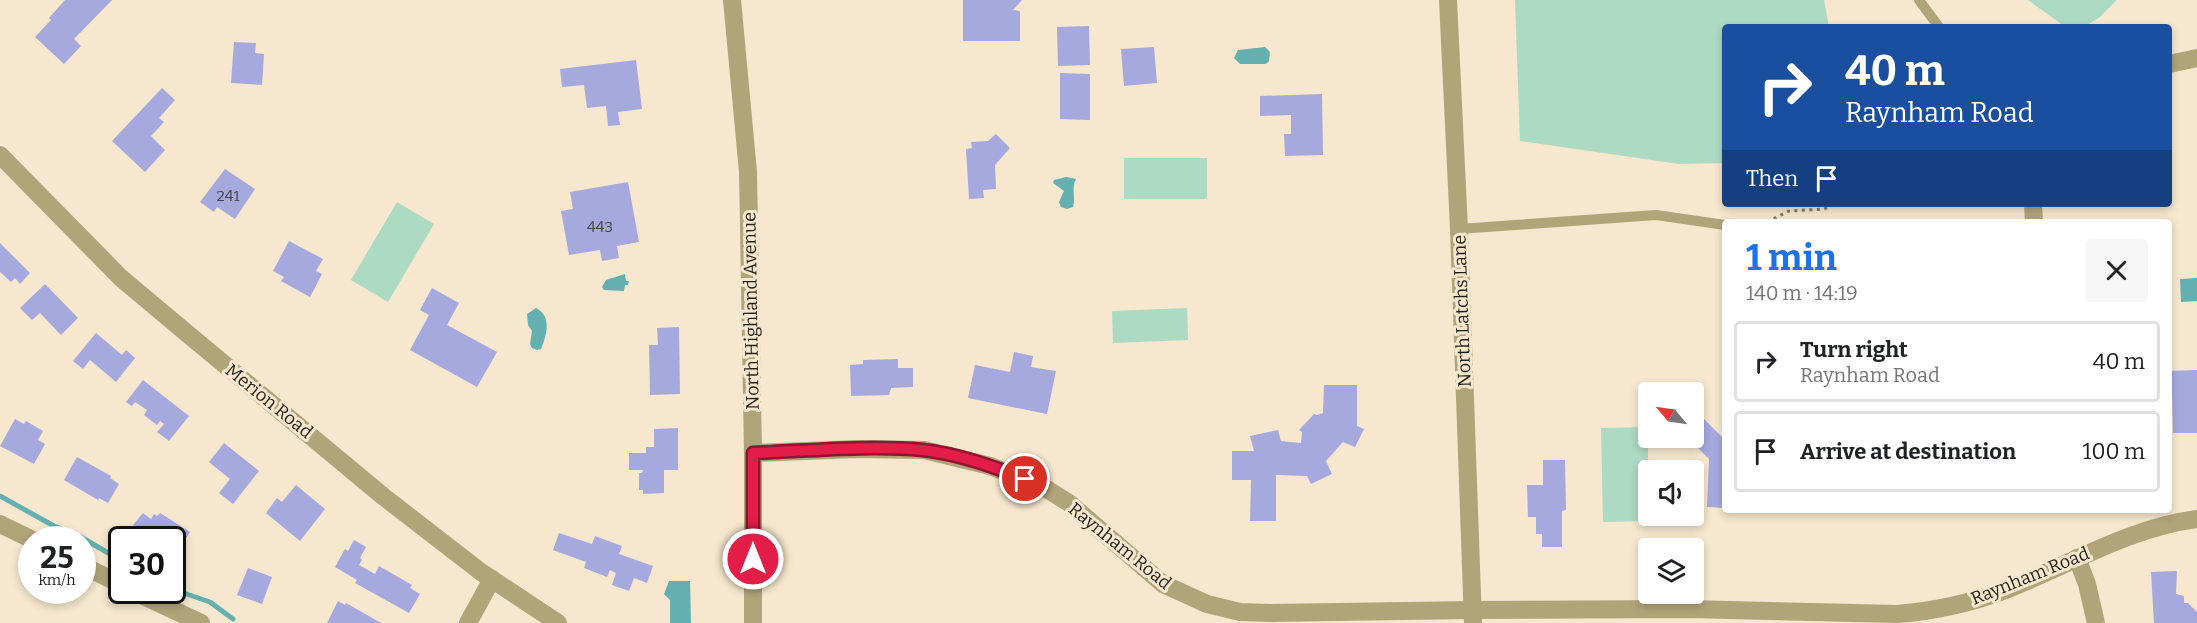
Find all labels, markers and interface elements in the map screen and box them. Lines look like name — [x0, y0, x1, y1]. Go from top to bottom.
text: 40 m — [1845, 46, 1945, 96]
icon: right — [1746, 48, 1824, 126]
text: Raynham Road — [1845, 97, 2034, 129]
icon: arrive — [1810, 162, 1843, 195]
text: Then — [1746, 165, 1798, 192]
house number: 241 — [216, 187, 240, 205]
street label: North Highland Avenue — [738, 212, 764, 410]
house number: 443 — [587, 218, 613, 236]
street label: North Latchs Lane — [1448, 234, 1476, 388]
text: 1 min — [1746, 236, 1837, 280]
button: close — [2085, 239, 2148, 302]
text: 140 m · 14:19 — [1746, 281, 1858, 305]
text: Turn right — [1800, 336, 1908, 363]
icon: right — [1749, 345, 1782, 378]
text: 40 m — [2093, 348, 2145, 375]
street label: Merion Road — [221, 359, 317, 443]
text: Raynham Road — [1800, 363, 1940, 387]
north arrow — [1638, 382, 1704, 448]
map controls — [1638, 382, 1704, 604]
icon: arrive — [1749, 435, 1782, 468]
text: Arrive at destination — [1800, 438, 2016, 465]
text: 100 m — [2082, 438, 2145, 465]
pin — [999, 453, 1050, 504]
button: sound — [1638, 460, 1704, 526]
icon: arrive — [1008, 462, 1041, 495]
street label: Raynham Road — [1064, 498, 1176, 594]
speed limit sign: 30 — [108, 526, 186, 604]
position arrow — [721, 527, 785, 591]
button: layers — [1638, 538, 1704, 604]
text: 25 — [40, 540, 74, 576]
street label: Raynham Road — [1968, 542, 2093, 610]
text: km/h — [38, 571, 76, 589]

